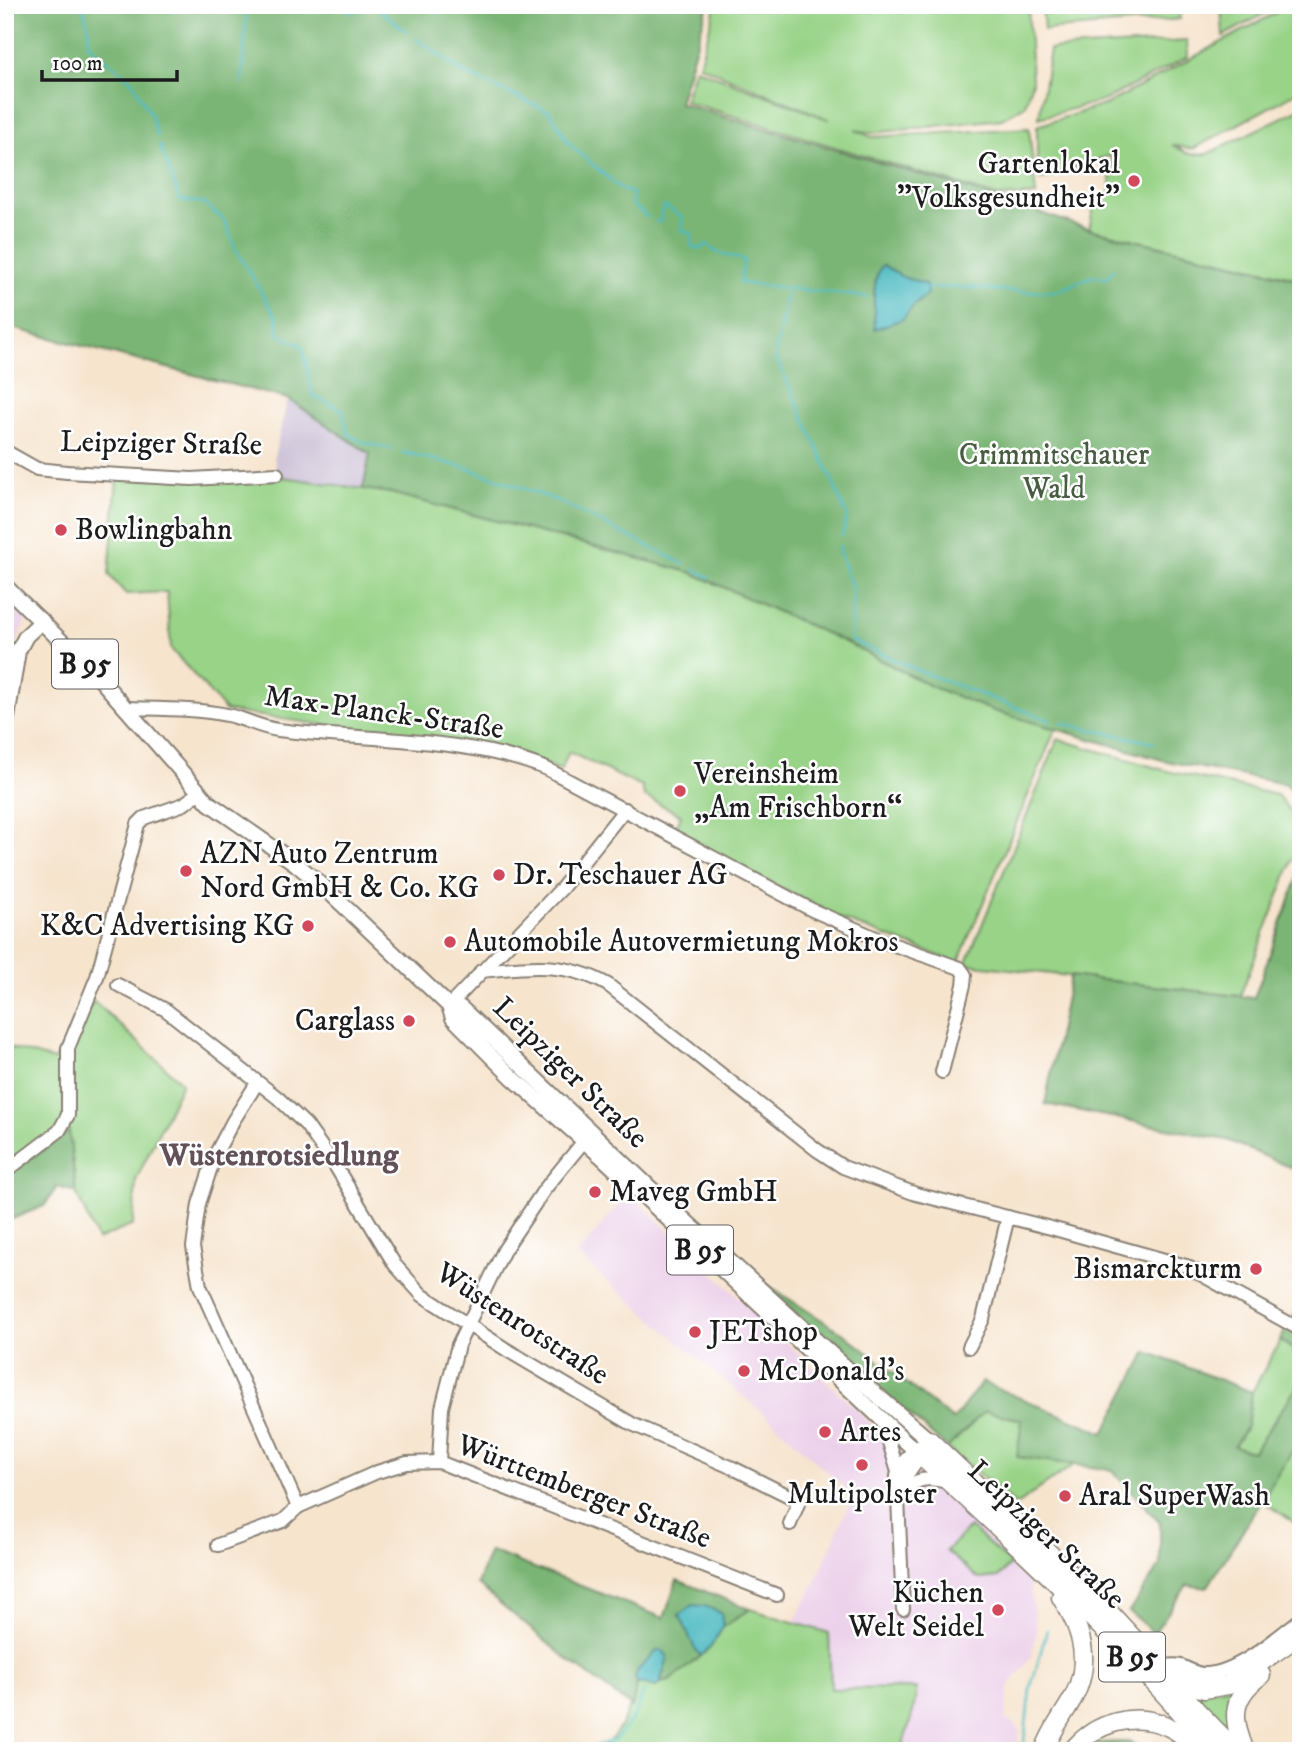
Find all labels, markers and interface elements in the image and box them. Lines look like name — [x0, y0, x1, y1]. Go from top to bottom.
scale bar — [42, 38, 177, 82]
text: 100 m — [52, 51, 103, 77]
place label: Gartenlokal "Volksgesundheit" — [897, 146, 1120, 217]
marker: Gartenlokal "Volksgesundheit" — [1126, 173, 1142, 189]
street label: Leipziger Straße — [60, 424, 262, 464]
park label: Crimmitschauer Wald — [959, 437, 1149, 508]
place label: Bowlingbahn — [75, 512, 233, 549]
marker: Bowlingbahn — [53, 522, 69, 538]
road number: B 95 — [52, 640, 118, 688]
street label: Max-Planck-Straße — [262, 678, 506, 748]
place label: Vereinsheim „Am Frischborn“ — [693, 756, 902, 827]
marker: Vereinsheim „Am Frischborn“ — [672, 783, 688, 799]
place label: AZN Auto Zentrum Nord GmbH & Co. KG — [200, 836, 479, 907]
place label: Dr. Teschauer AG — [513, 857, 727, 894]
marker: AZN Auto Zentrum Nord GmbH & Co. KG — [178, 863, 194, 879]
marker: Dr. Teschauer AG — [491, 867, 507, 883]
place label: K&C Advertising KG — [40, 908, 294, 945]
marker: K&C Advertising KG — [300, 918, 316, 934]
place label: Automobile Autovermietung Mokros — [464, 924, 898, 961]
marker: Automobile Autovermietung Mokros — [442, 934, 458, 950]
street label: Leipziger Straße — [484, 990, 656, 1156]
place label: Carglass — [295, 1003, 395, 1040]
marker: Carglass — [401, 1013, 417, 1029]
district label: Wüstenrotsiedlung — [159, 1136, 400, 1176]
place label: Maveg GmbH — [609, 1174, 778, 1211]
marker: Maveg GmbH — [587, 1184, 603, 1200]
road number: B 95 — [667, 1226, 733, 1274]
place label: Bismarckturm — [1074, 1251, 1242, 1288]
street label: Wüstenrotstraße — [428, 1254, 616, 1394]
marker: Bismarckturm — [1248, 1261, 1264, 1277]
place label: JETshop — [706, 1314, 818, 1351]
marker: JETshop — [687, 1324, 703, 1340]
place label: McDonald's — [758, 1353, 905, 1390]
marker: McDonald's — [736, 1363, 752, 1379]
place label: Artes — [839, 1414, 901, 1451]
marker: Artes — [817, 1424, 833, 1440]
street label: Württemberger Straße — [451, 1426, 716, 1557]
street label: Leipziger Straße — [960, 1453, 1132, 1617]
marker: Multipolster — [854, 1457, 870, 1473]
place label: Multipolster — [787, 1476, 937, 1513]
place label: Aral SuperWash — [1079, 1478, 1270, 1515]
marker: Aral SuperWash — [1057, 1488, 1073, 1504]
place label: Küchen Welt Seidel — [847, 1575, 984, 1646]
marker: Küchen Welt Seidel — [990, 1602, 1006, 1618]
road number: B 95 — [1099, 1632, 1165, 1682]

